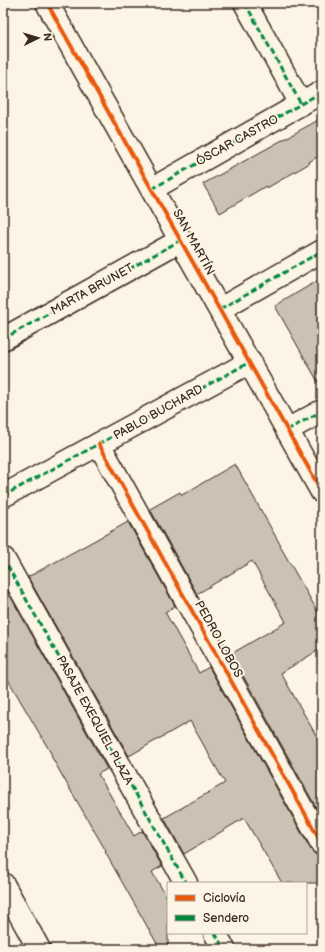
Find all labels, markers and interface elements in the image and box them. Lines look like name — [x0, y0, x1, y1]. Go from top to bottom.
north arrow — [18, 18, 58, 58]
text: N — [41, 32, 54, 42]
street label: ÓSCAR CASTRO — [192, 110, 281, 169]
street label: SAN MARTÍN — [169, 206, 220, 278]
street label: MARTA BRUNET — [48, 260, 137, 318]
street label: PABLO BUCHARD — [111, 381, 206, 443]
street label: PEDRO LOBOS — [191, 598, 246, 680]
street label: PASAJE EXEQUIEL PLAZA — [53, 653, 137, 788]
legend — [167, 882, 307, 934]
text: Ciclovía — [203, 891, 246, 906]
text: Sendero — [203, 911, 249, 926]

